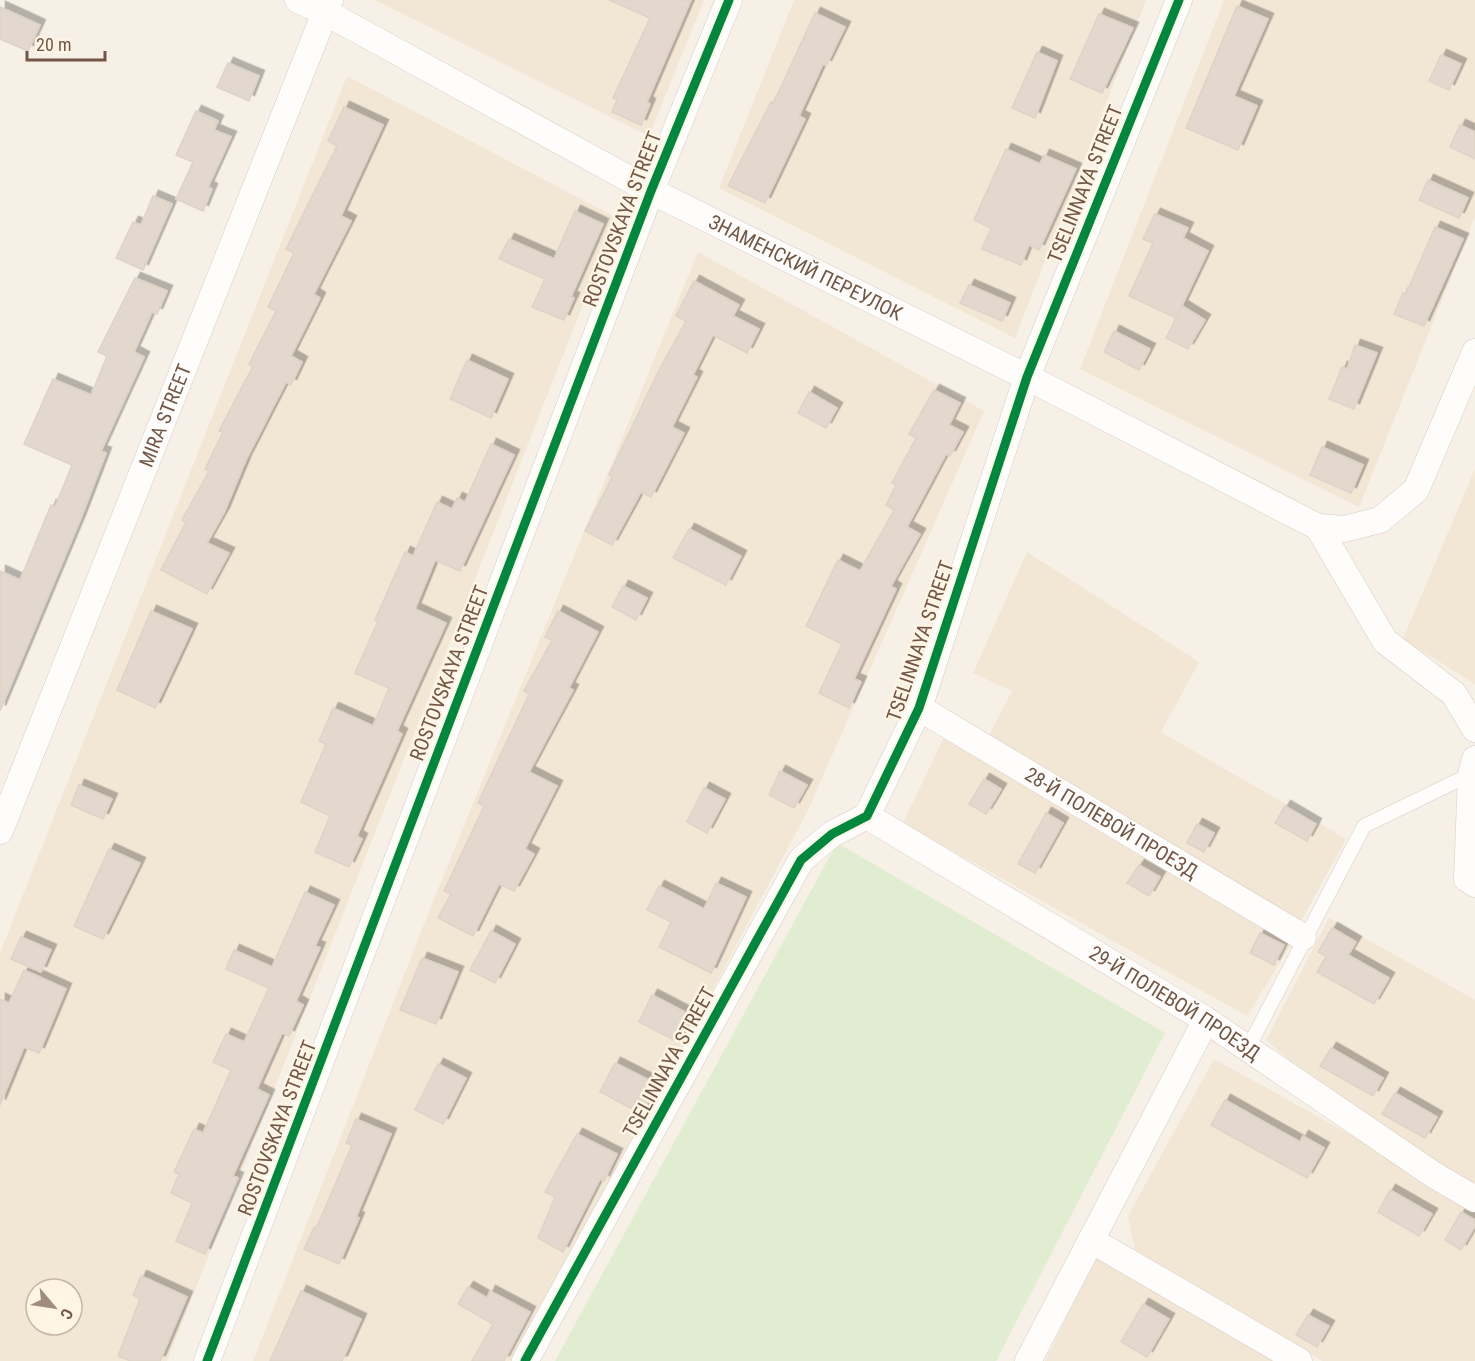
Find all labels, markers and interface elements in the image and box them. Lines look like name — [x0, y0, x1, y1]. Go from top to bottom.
scale bar — [27, 24, 105, 62]
text: 20 m — [36, 34, 71, 55]
street label: TSELINNAYA STREET — [1042, 102, 1128, 266]
street label: ROSTOVSKAYA STREET — [578, 128, 666, 310]
street label: ЗНАМЕНСКИЙ ПЕРЕУЛОК — [705, 209, 907, 326]
street label: MIRA STREET — [134, 361, 196, 471]
street label: TSELINNAYA STREET — [881, 558, 959, 724]
street label: ROSTOVSKAYA STREET — [405, 582, 493, 764]
street label: 28-Й ПОЛЕВОЙ ПРОЕЗД — [1021, 762, 1202, 884]
street label: 29-Й ПОЛЕВОЙ ПРОЕЗД — [1085, 941, 1265, 1065]
street label: TSELINNAYA STREET — [618, 983, 720, 1141]
street label: ROSTOVSKAYA STREET — [233, 1037, 321, 1219]
north arrow — [24, 1277, 84, 1337]
text: С — [56, 1305, 77, 1323]

